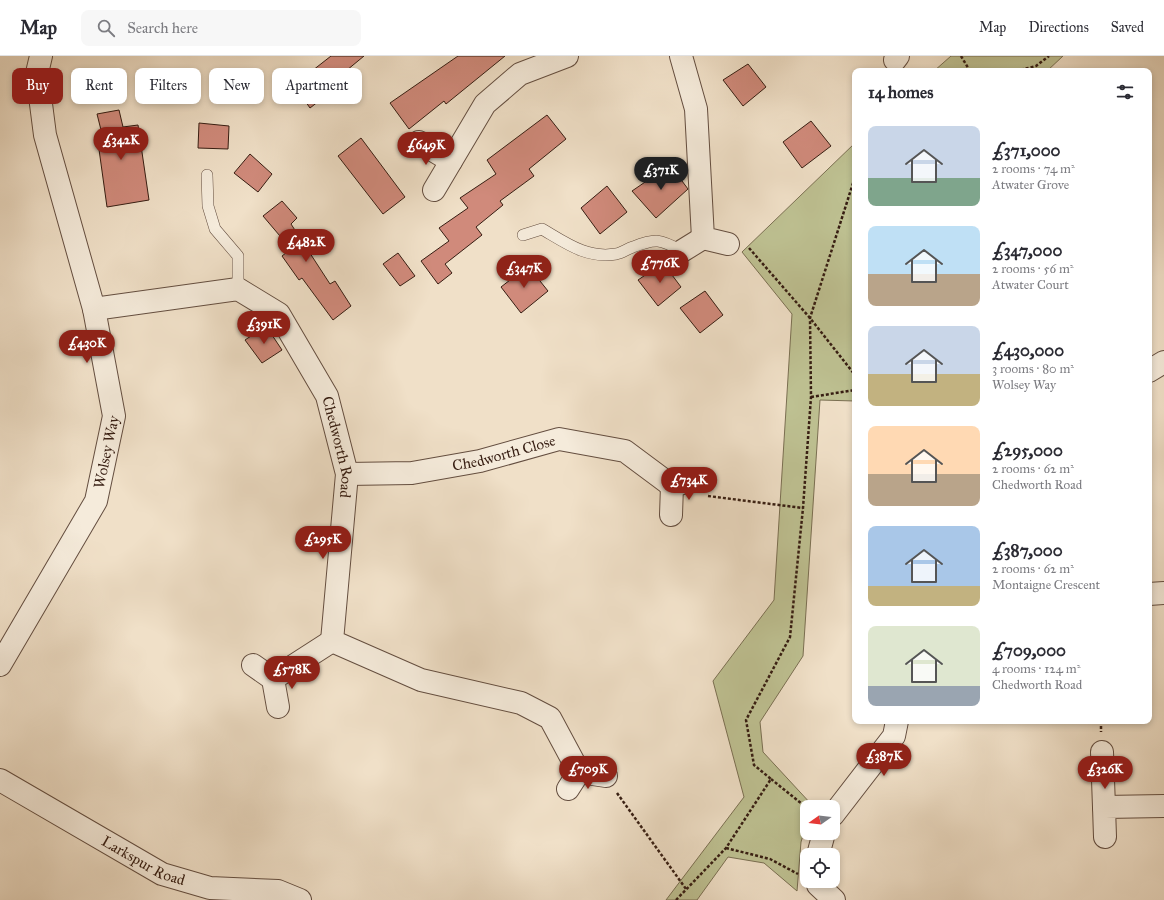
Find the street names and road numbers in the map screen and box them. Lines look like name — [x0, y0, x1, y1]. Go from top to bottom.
street label: Chedworth Road — [318, 394, 356, 499]
street label: Wolsey Way — [90, 413, 123, 490]
street label: Chedworth Close — [451, 431, 557, 475]
street label: Larkspur Road — [98, 832, 188, 889]

